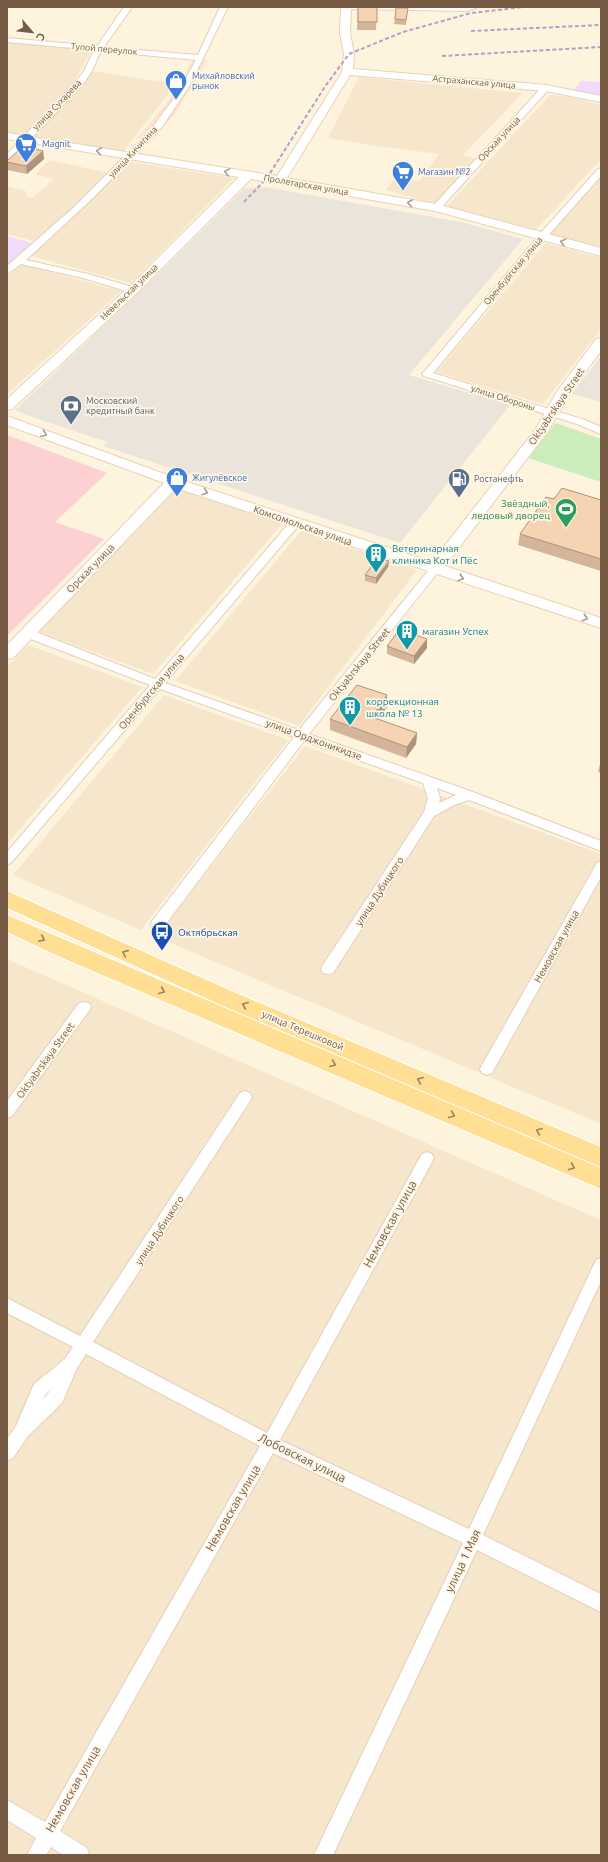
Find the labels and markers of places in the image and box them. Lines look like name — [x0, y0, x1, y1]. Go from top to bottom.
shop icon: Михайловский рынок — [163, 68, 189, 101]
place label: Михайловский рынок — [192, 71, 255, 91]
supermarket icon: Magnit — [13, 131, 39, 164]
place label: Magnit — [42, 139, 71, 149]
supermarket icon: Магазин №2 — [390, 159, 416, 192]
place label: Магазин №2 — [418, 167, 471, 177]
bank icon: Московский кредитный банк — [58, 393, 84, 426]
place label: Московский кредитный банк — [86, 396, 155, 416]
shop icon: Жигулёвское — [164, 465, 190, 498]
fuel station icon: Ростанефть — [446, 466, 472, 499]
place label: Жигулёвское — [192, 473, 247, 483]
place label: Ростанефть — [474, 474, 524, 484]
sports icon: Звёздный, ледовый дворец — [553, 496, 579, 529]
place label: Звёздный, ледовый дворец — [471, 498, 550, 521]
building icon: Ветеринарная клиника Кот и Пёс — [363, 541, 389, 574]
place label: Ветеринарная клиника Кот и Пёс — [392, 543, 478, 566]
building icon: магазин Успех — [394, 618, 420, 651]
place label: магазин Успех — [422, 626, 489, 637]
building icon: коррекционная школа № 13 — [337, 694, 363, 727]
place label: коррекционная школа № 13 — [366, 696, 439, 719]
bus stop icon: Октябрьская — [149, 919, 175, 952]
place label: Октябрьская — [178, 927, 238, 938]

